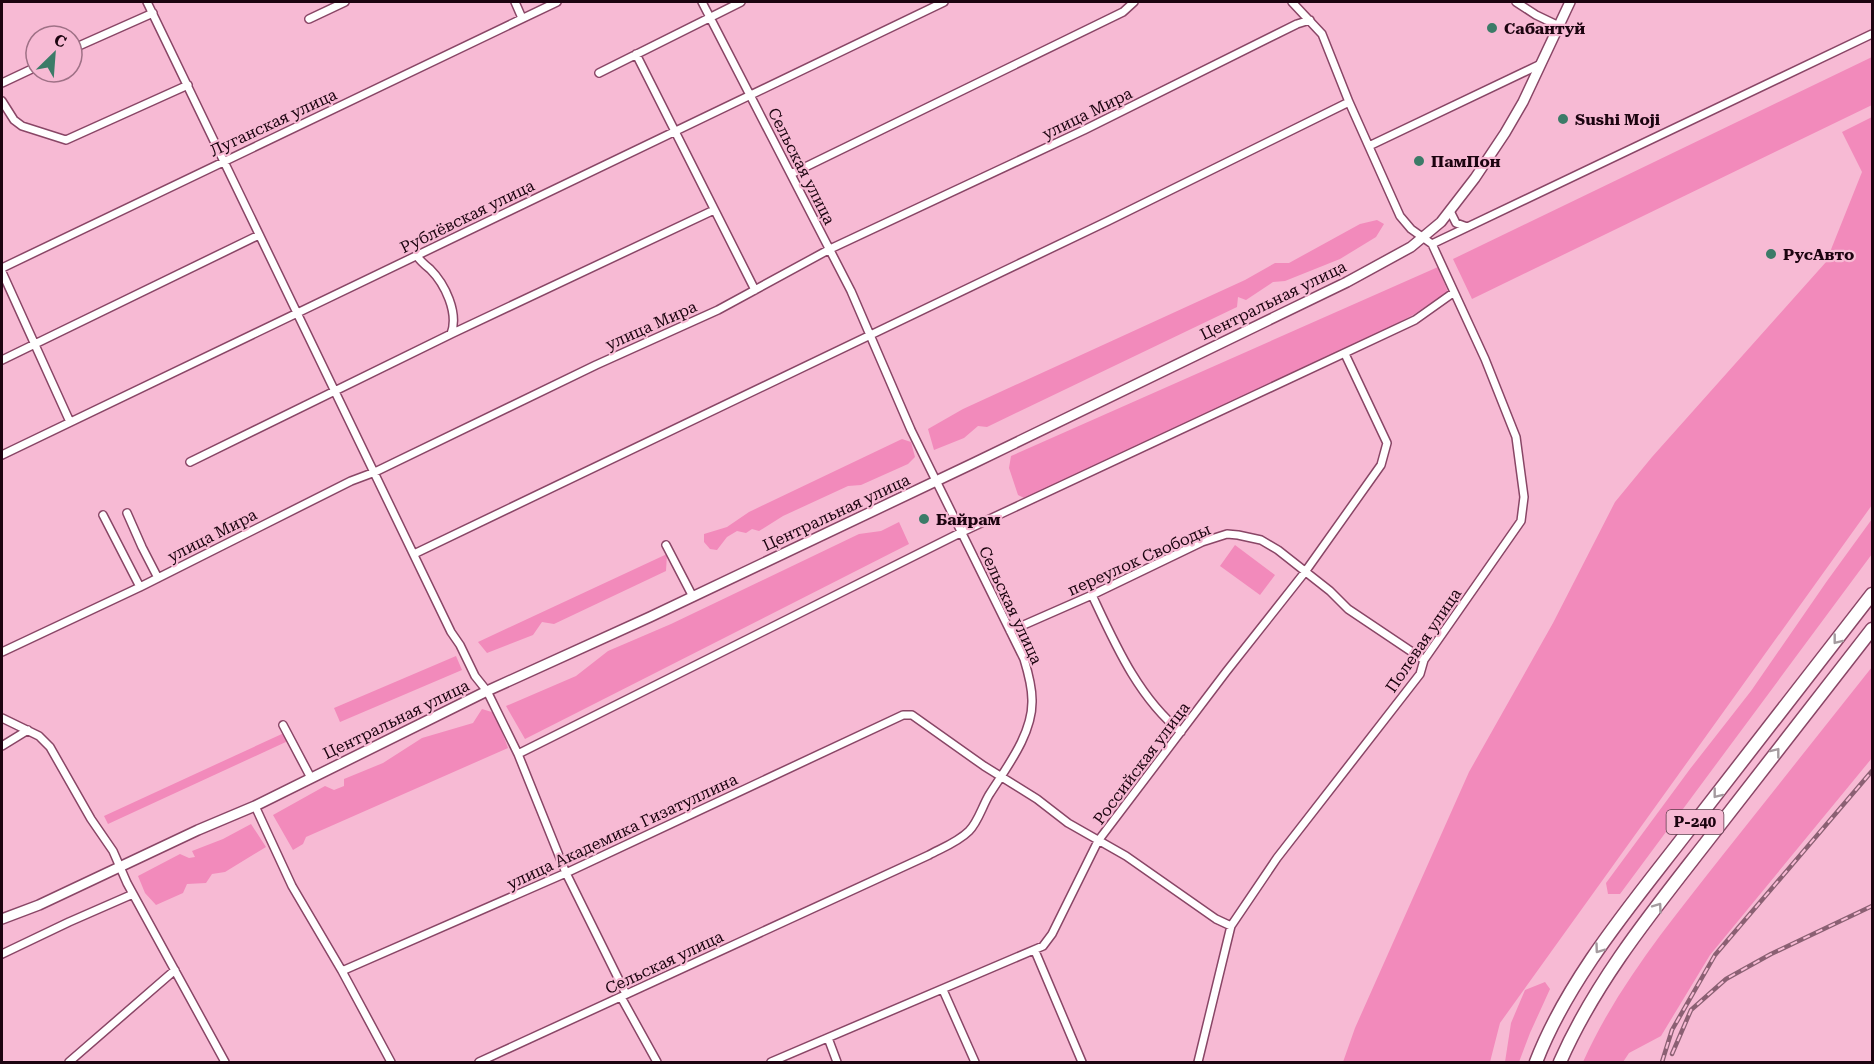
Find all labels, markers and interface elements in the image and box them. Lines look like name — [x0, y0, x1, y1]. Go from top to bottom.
place label: Сабантуй — [1504, 19, 1585, 38]
marker: Сабантуй — [1485, 21, 1499, 35]
north arrow — [24, 24, 84, 84]
text: С — [51, 30, 69, 52]
street label: улица Мира — [1039, 83, 1136, 143]
street label: Луганская улица — [207, 85, 340, 160]
street label: Сельская улица — [764, 105, 839, 228]
place label: Sushi Moji — [1575, 110, 1661, 129]
marker: Sushi Moji — [1556, 112, 1570, 126]
place label: ПамПон — [1431, 152, 1501, 171]
marker: ПамПон — [1412, 154, 1426, 168]
street label: Рублёвская улица — [397, 176, 538, 257]
place label: РусАвто — [1783, 245, 1854, 264]
marker: РусАвто — [1764, 247, 1778, 261]
street label: Центральная улица — [1197, 257, 1350, 344]
street label: улица Мира — [603, 297, 700, 354]
street label: Центральная улица — [760, 470, 913, 555]
street label: улица Мира — [164, 505, 260, 566]
place label: Байрам — [936, 510, 1001, 529]
marker: Байрам — [917, 512, 931, 526]
street label: переулок Свободы — [1065, 519, 1214, 600]
street label: Сельская улица — [975, 543, 1046, 668]
street label: Полевая улица — [1382, 584, 1465, 696]
one-way arrow — [1833, 633, 1844, 644]
street label: Центральная улица — [320, 676, 473, 763]
street label: Российская улица — [1089, 698, 1194, 828]
one-way arrow — [1769, 748, 1780, 759]
street label: улица Академика Гизатуллина — [504, 769, 741, 893]
one-way arrow — [1713, 787, 1724, 798]
road number: Р-240 — [1666, 810, 1724, 834]
one-way arrow — [1650, 902, 1661, 913]
street label: Сельская улица — [602, 927, 727, 998]
one-way arrow — [1595, 943, 1606, 954]

